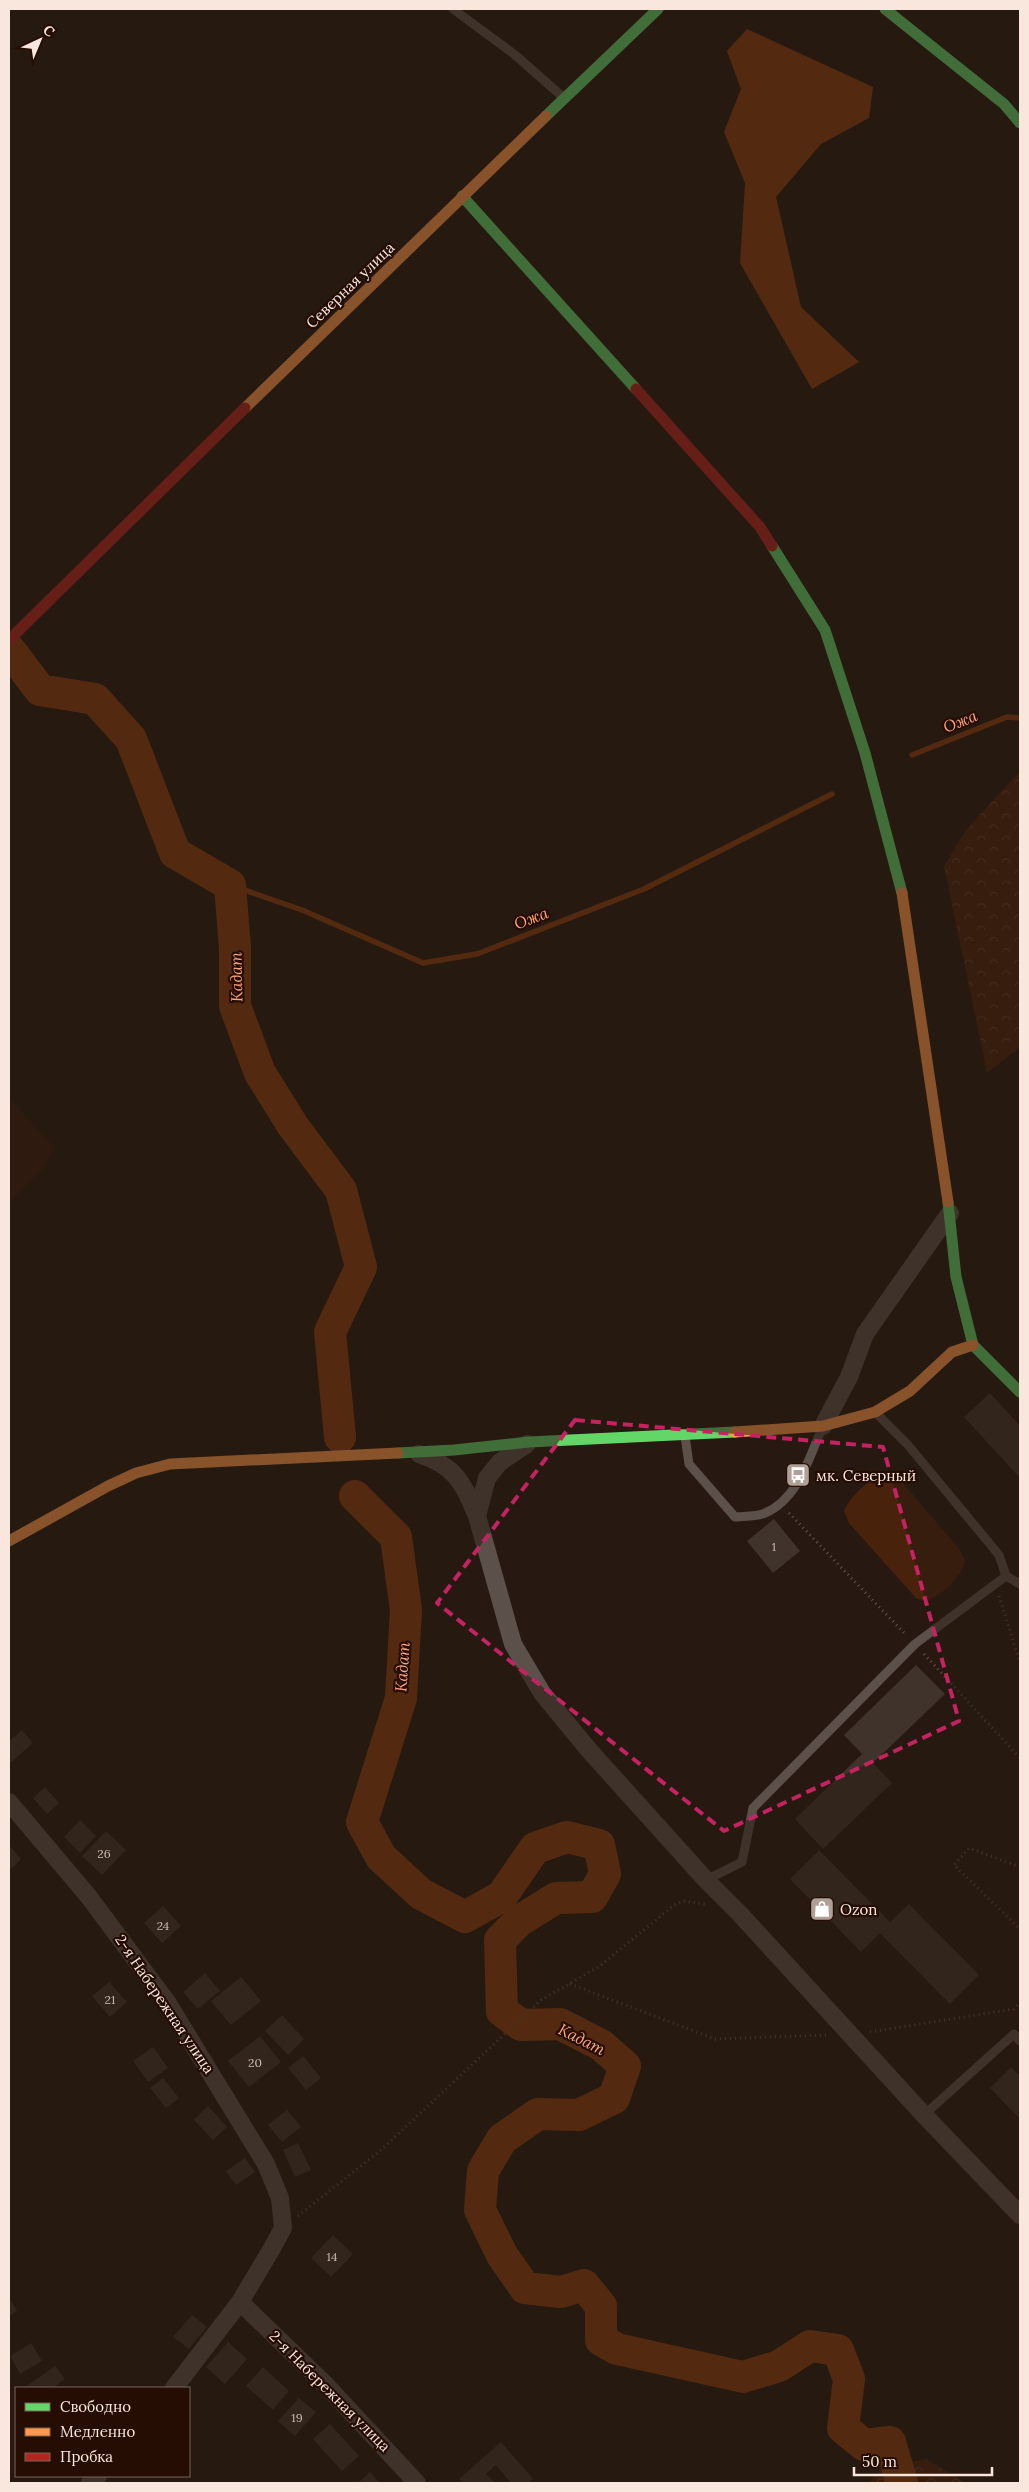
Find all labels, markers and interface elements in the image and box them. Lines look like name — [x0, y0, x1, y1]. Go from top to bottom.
north arrow — [15, 15, 65, 65]
text: С — [39, 21, 59, 41]
street label: Северная улица — [302, 238, 398, 332]
water label: Ожа — [940, 705, 980, 737]
water label: Ожа — [511, 902, 551, 934]
water label: Кадат — [226, 952, 246, 1002]
bus stop icon: мк. Северный — [785, 1462, 811, 1488]
place label: мк. Северный — [816, 1466, 916, 1485]
house number: 1 — [772, 1539, 776, 1554]
water label: Кадат — [390, 1641, 414, 1693]
house number: 26 — [97, 1846, 111, 1861]
shop icon: Ozon — [809, 1896, 835, 1922]
place label: Ozon — [840, 1900, 877, 1919]
house number: 24 — [157, 1918, 170, 1933]
street label: 2-я Набережная улица — [111, 1931, 219, 2077]
house number: 21 — [105, 1992, 115, 2007]
water label: Кадат — [555, 2019, 609, 2059]
house number: 20 — [248, 2055, 262, 2070]
house number: 14 — [327, 2249, 338, 2264]
street label: 2-я Набережная улица — [265, 2326, 395, 2456]
legend — [15, 2387, 190, 2477]
text: Свободно — [60, 2397, 131, 2416]
house number: 19 — [291, 2410, 303, 2425]
text: Медленно — [60, 2422, 135, 2441]
scale bar — [854, 2444, 992, 2476]
text: Пробка — [60, 2447, 113, 2466]
text: 50 m — [862, 2452, 897, 2471]

